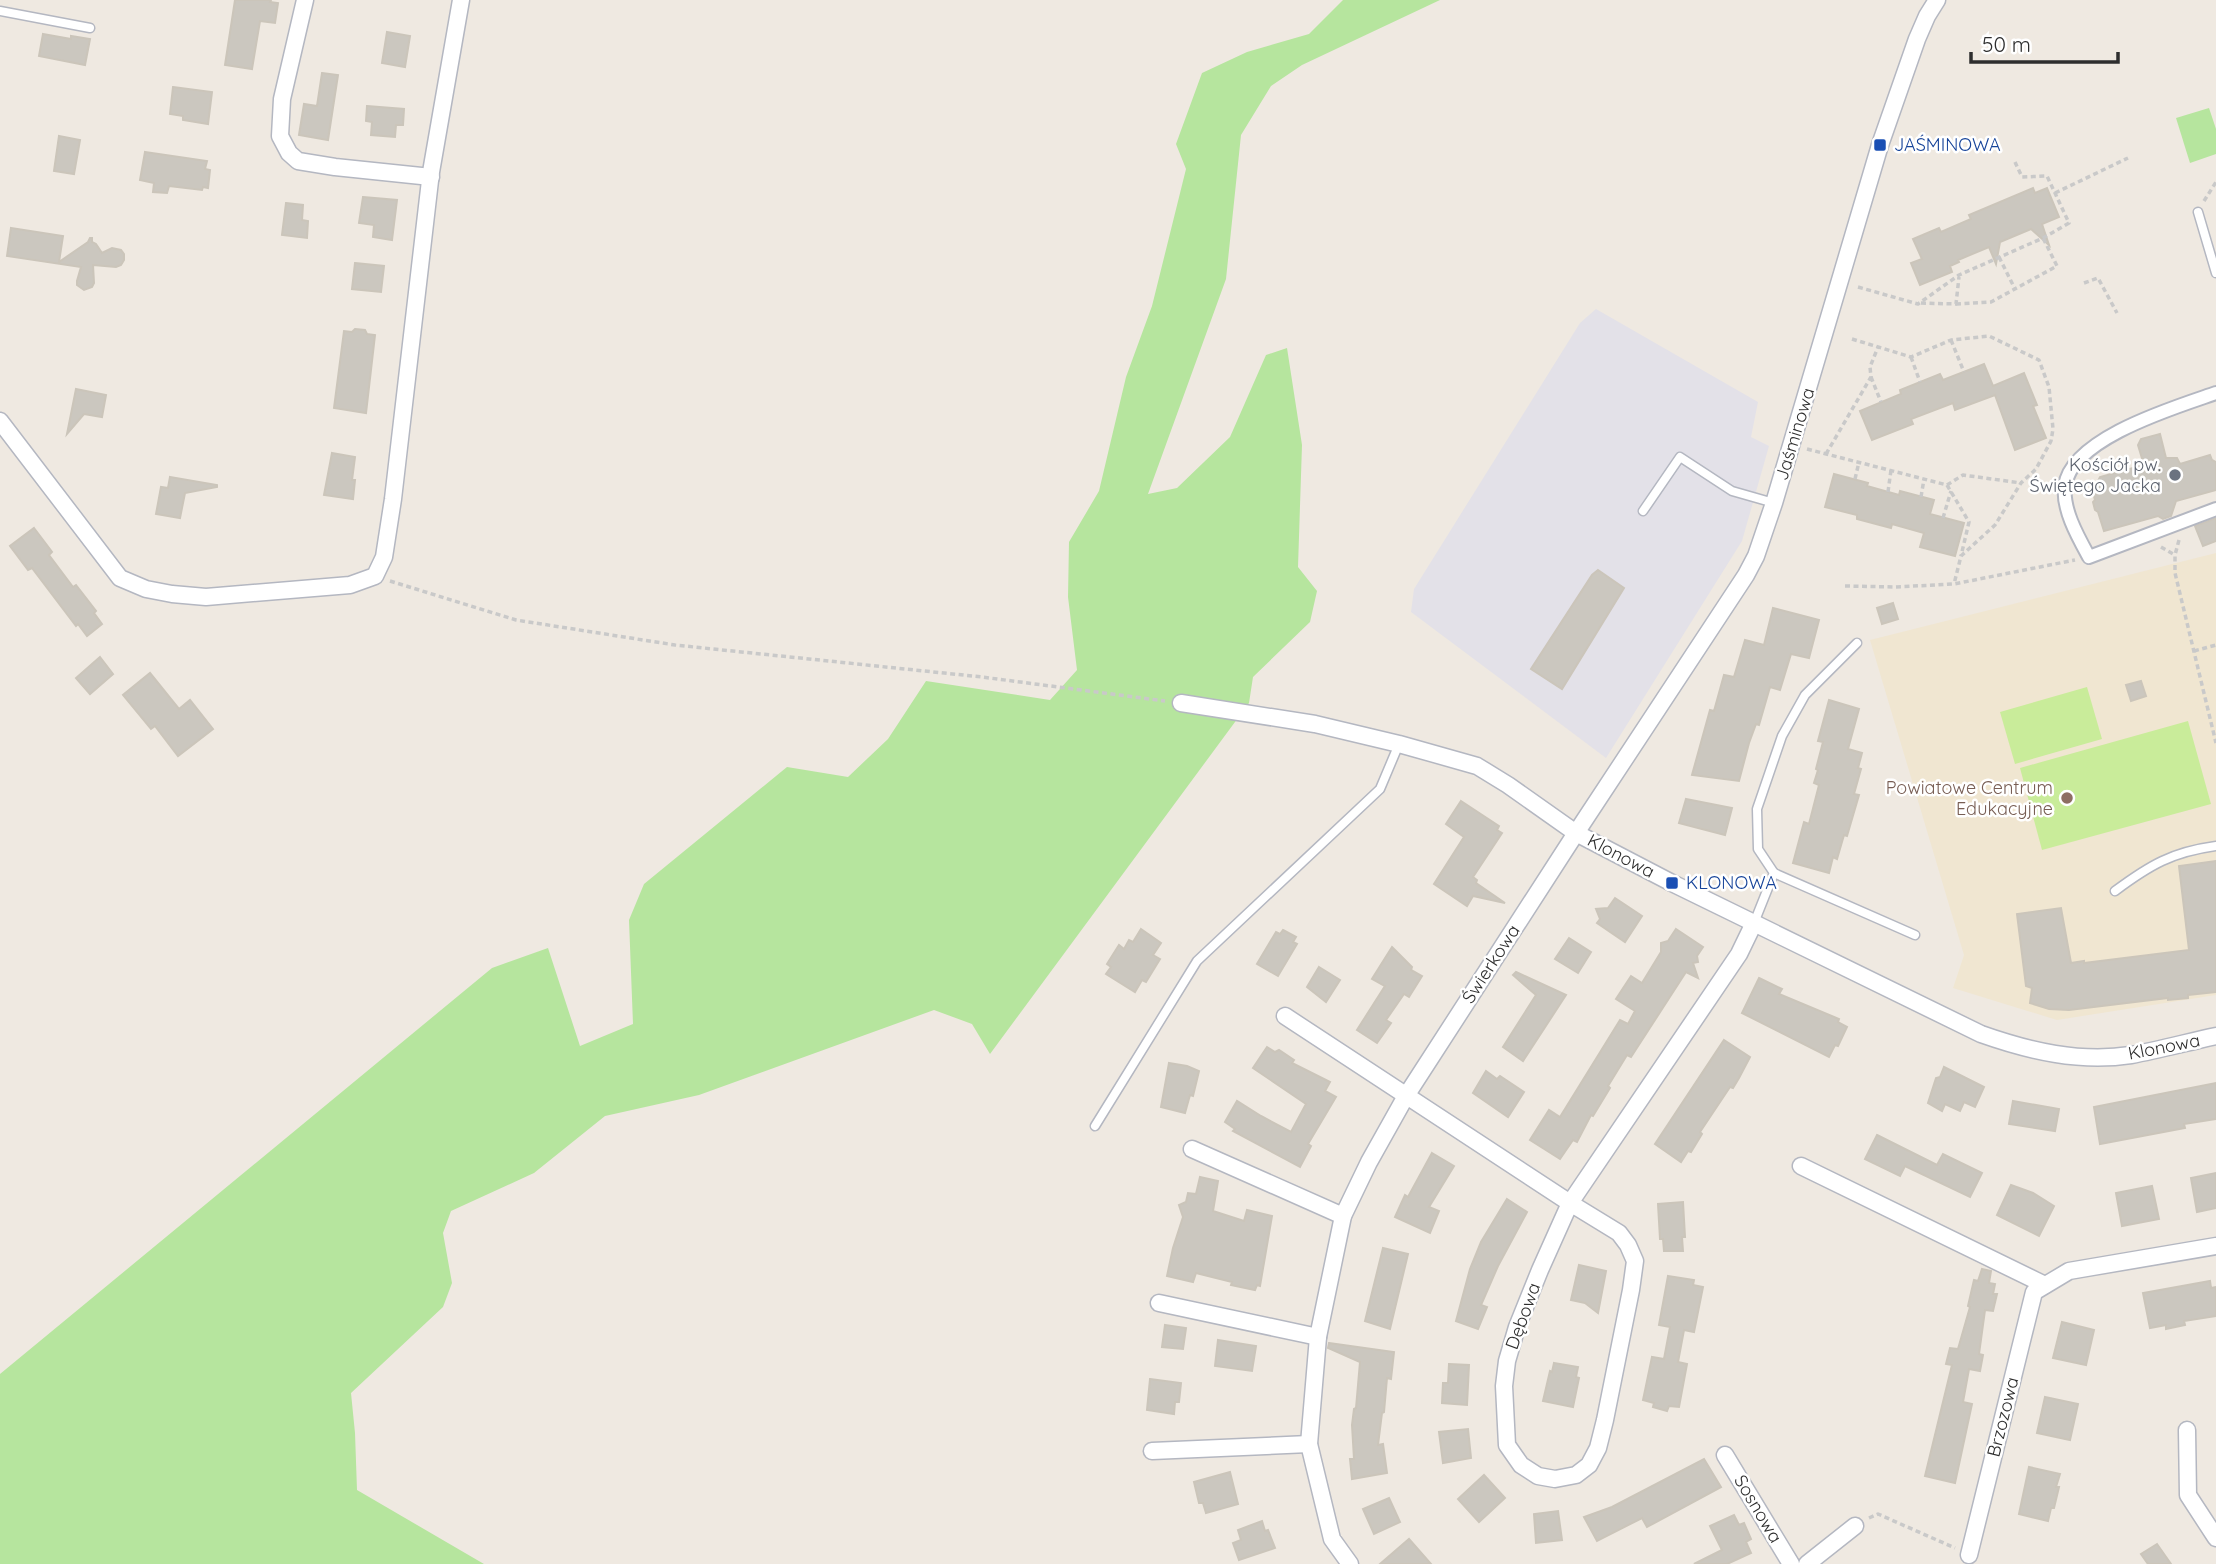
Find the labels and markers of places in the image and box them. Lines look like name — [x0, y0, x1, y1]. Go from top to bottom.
place label: JAŚMINOWA — [1894, 133, 2001, 156]
marker: JAŚMINOWA — [1872, 137, 1888, 153]
place label: Kościół pw. Świętego Jacka — [2030, 453, 2161, 497]
marker: Kościół pw. Świętego Jacka — [2167, 467, 2183, 483]
place label: Powiatowe Centrum Edukacyjne — [1886, 776, 2053, 820]
marker: Powiatowe Centrum Edukacyjne — [2059, 790, 2075, 806]
place label: KLONOWA — [1686, 871, 1777, 894]
marker: KLONOWA — [1664, 875, 1680, 891]

